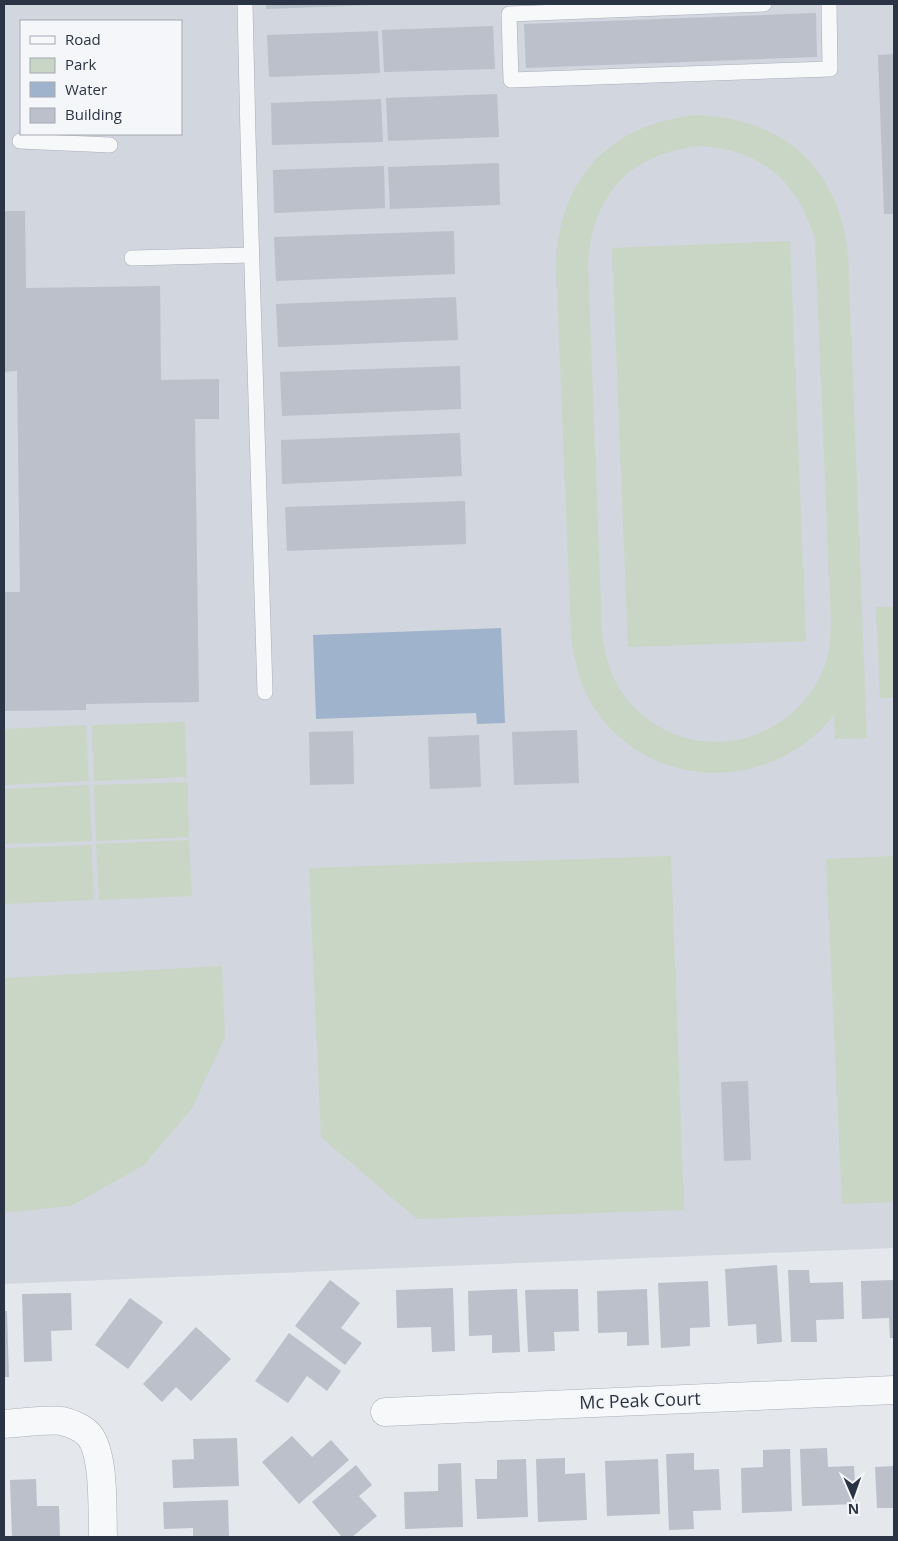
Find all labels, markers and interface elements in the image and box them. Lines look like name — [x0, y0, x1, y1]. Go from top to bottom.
legend — [20, 20, 182, 135]
text: Road — [65, 29, 101, 49]
text: Park — [65, 54, 96, 74]
text: Water — [65, 79, 107, 99]
text: Building — [65, 104, 122, 124]
street label: Mc Peak Court — [579, 1386, 701, 1414]
north arrow — [828, 1471, 878, 1521]
text: N — [847, 1500, 859, 1519]

